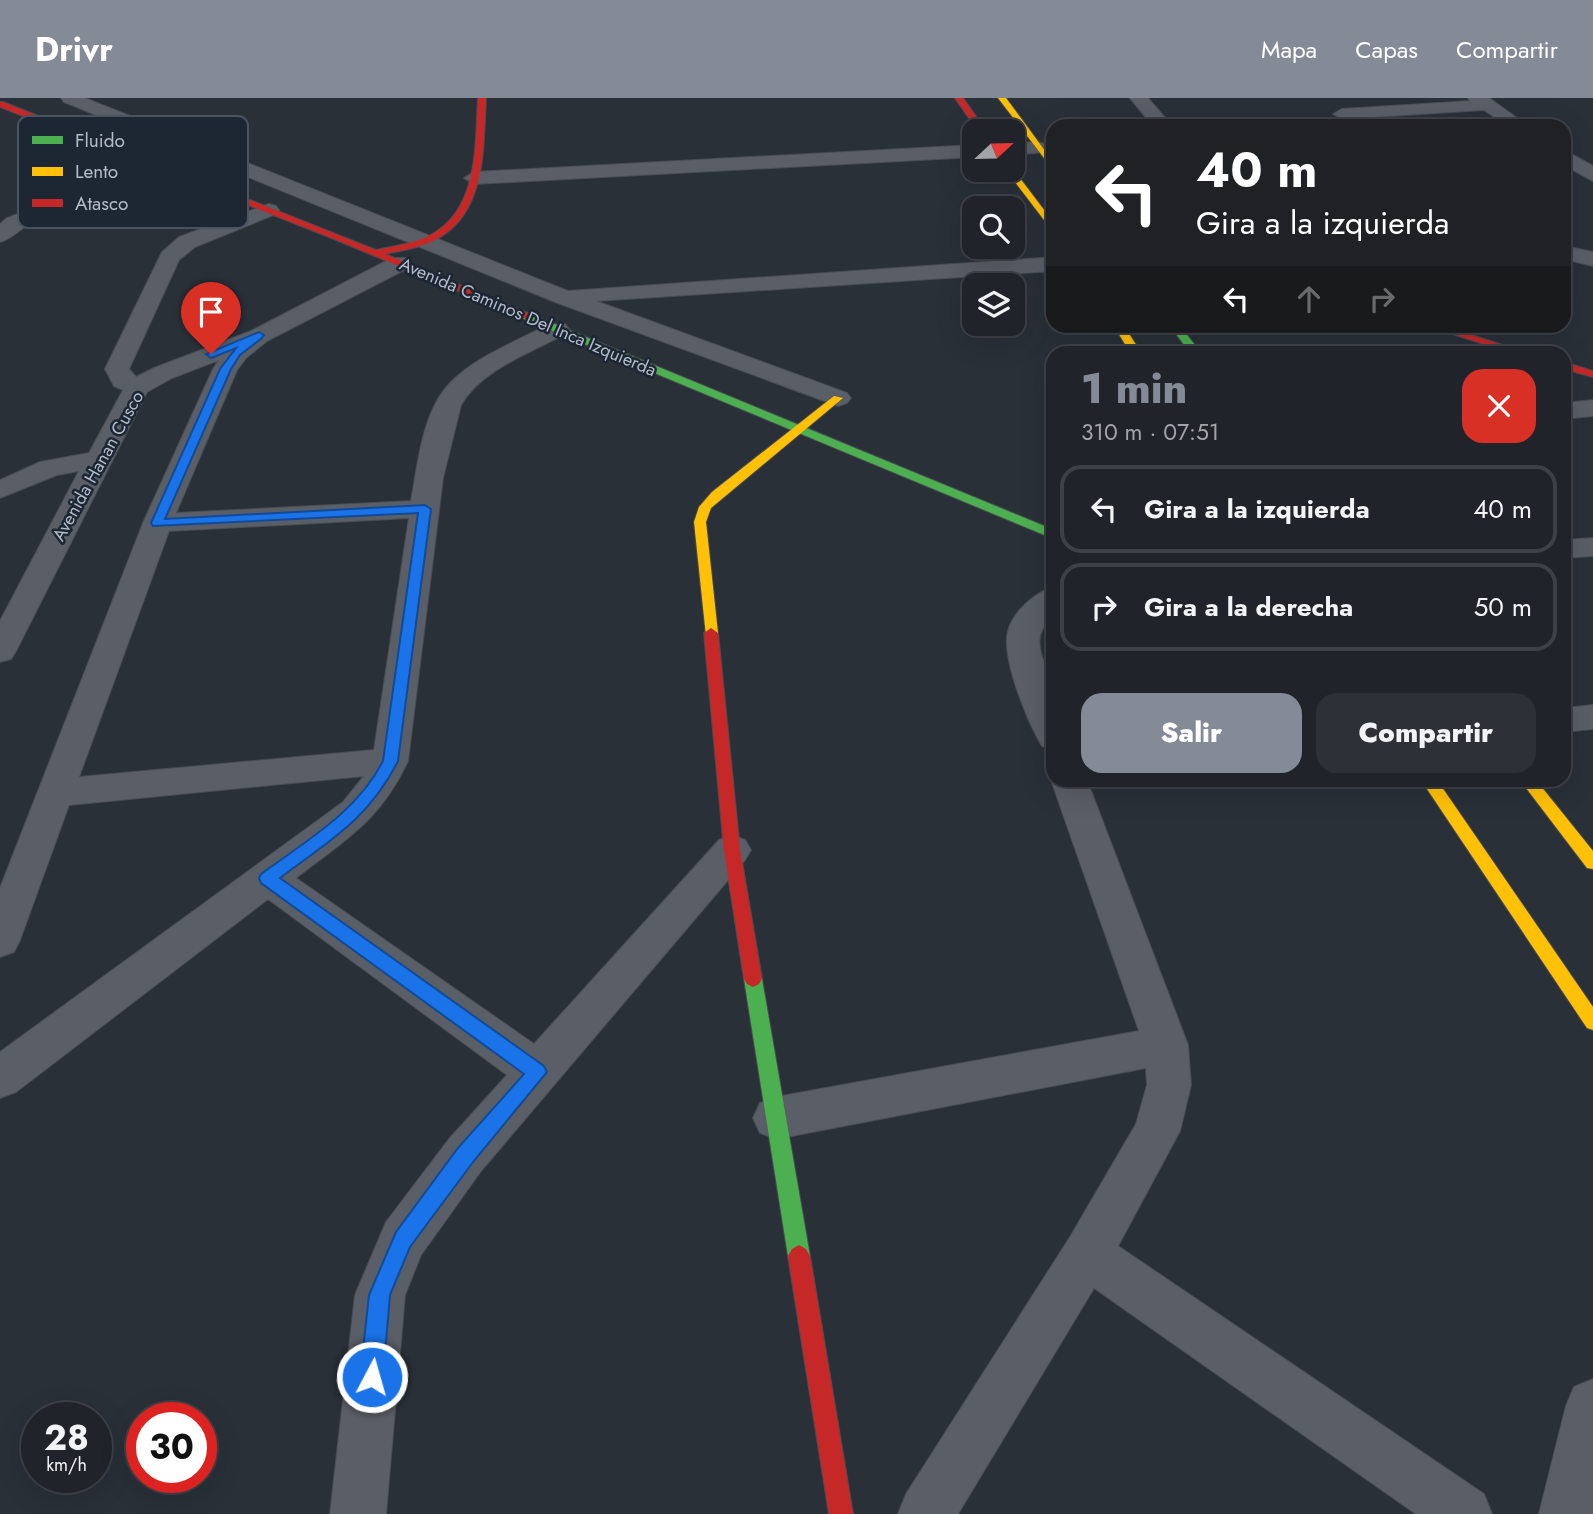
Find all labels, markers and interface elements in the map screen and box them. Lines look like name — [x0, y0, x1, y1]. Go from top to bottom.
text: Drivr — [35, 26, 113, 73]
text: Mapa — [1261, 32, 1317, 67]
text: Capas — [1355, 32, 1418, 67]
text: Compartir — [1456, 32, 1558, 67]
legend — [18, 116, 248, 228]
north arrow — [962, 119, 1026, 182]
map controls — [962, 119, 1025, 336]
text: Fluido — [75, 127, 125, 154]
text: 40 m — [1196, 135, 1318, 205]
icon: left — [1081, 147, 1172, 238]
text: Lento — [75, 158, 118, 185]
text: Atasco — [75, 190, 128, 217]
button: search — [962, 196, 1025, 259]
text: Gira a la izquierda — [1196, 200, 1449, 246]
street label: Avenida Caminos Del Inca Izquierda — [396, 251, 660, 383]
button: layers — [962, 273, 1025, 336]
icon: left — [1217, 280, 1255, 318]
icon: ahead — [1290, 280, 1328, 318]
icon: right — [1363, 280, 1401, 318]
pin — [181, 282, 241, 354]
icon: arrive — [192, 293, 230, 331]
text: 1 min — [1081, 358, 1187, 419]
button: close — [1462, 369, 1536, 443]
street label: Avenida Hanan Cusco — [46, 386, 150, 546]
text: 310 m · 07:51 — [1081, 415, 1219, 449]
icon: left — [1085, 490, 1123, 528]
text: Gira a la izquierda — [1144, 490, 1370, 528]
text: 40 m — [1473, 490, 1532, 528]
icon: right — [1085, 588, 1123, 626]
text: Gira a la derecha — [1144, 588, 1353, 626]
text: 50 m — [1474, 588, 1532, 626]
button: Salir — [1081, 693, 1302, 773]
button: Compartir — [1316, 693, 1536, 773]
position arrow — [335, 1340, 409, 1414]
speed limit sign: 30 — [126, 1402, 217, 1493]
text: 28 — [44, 1413, 89, 1463]
text: km/h — [46, 1452, 87, 1478]

